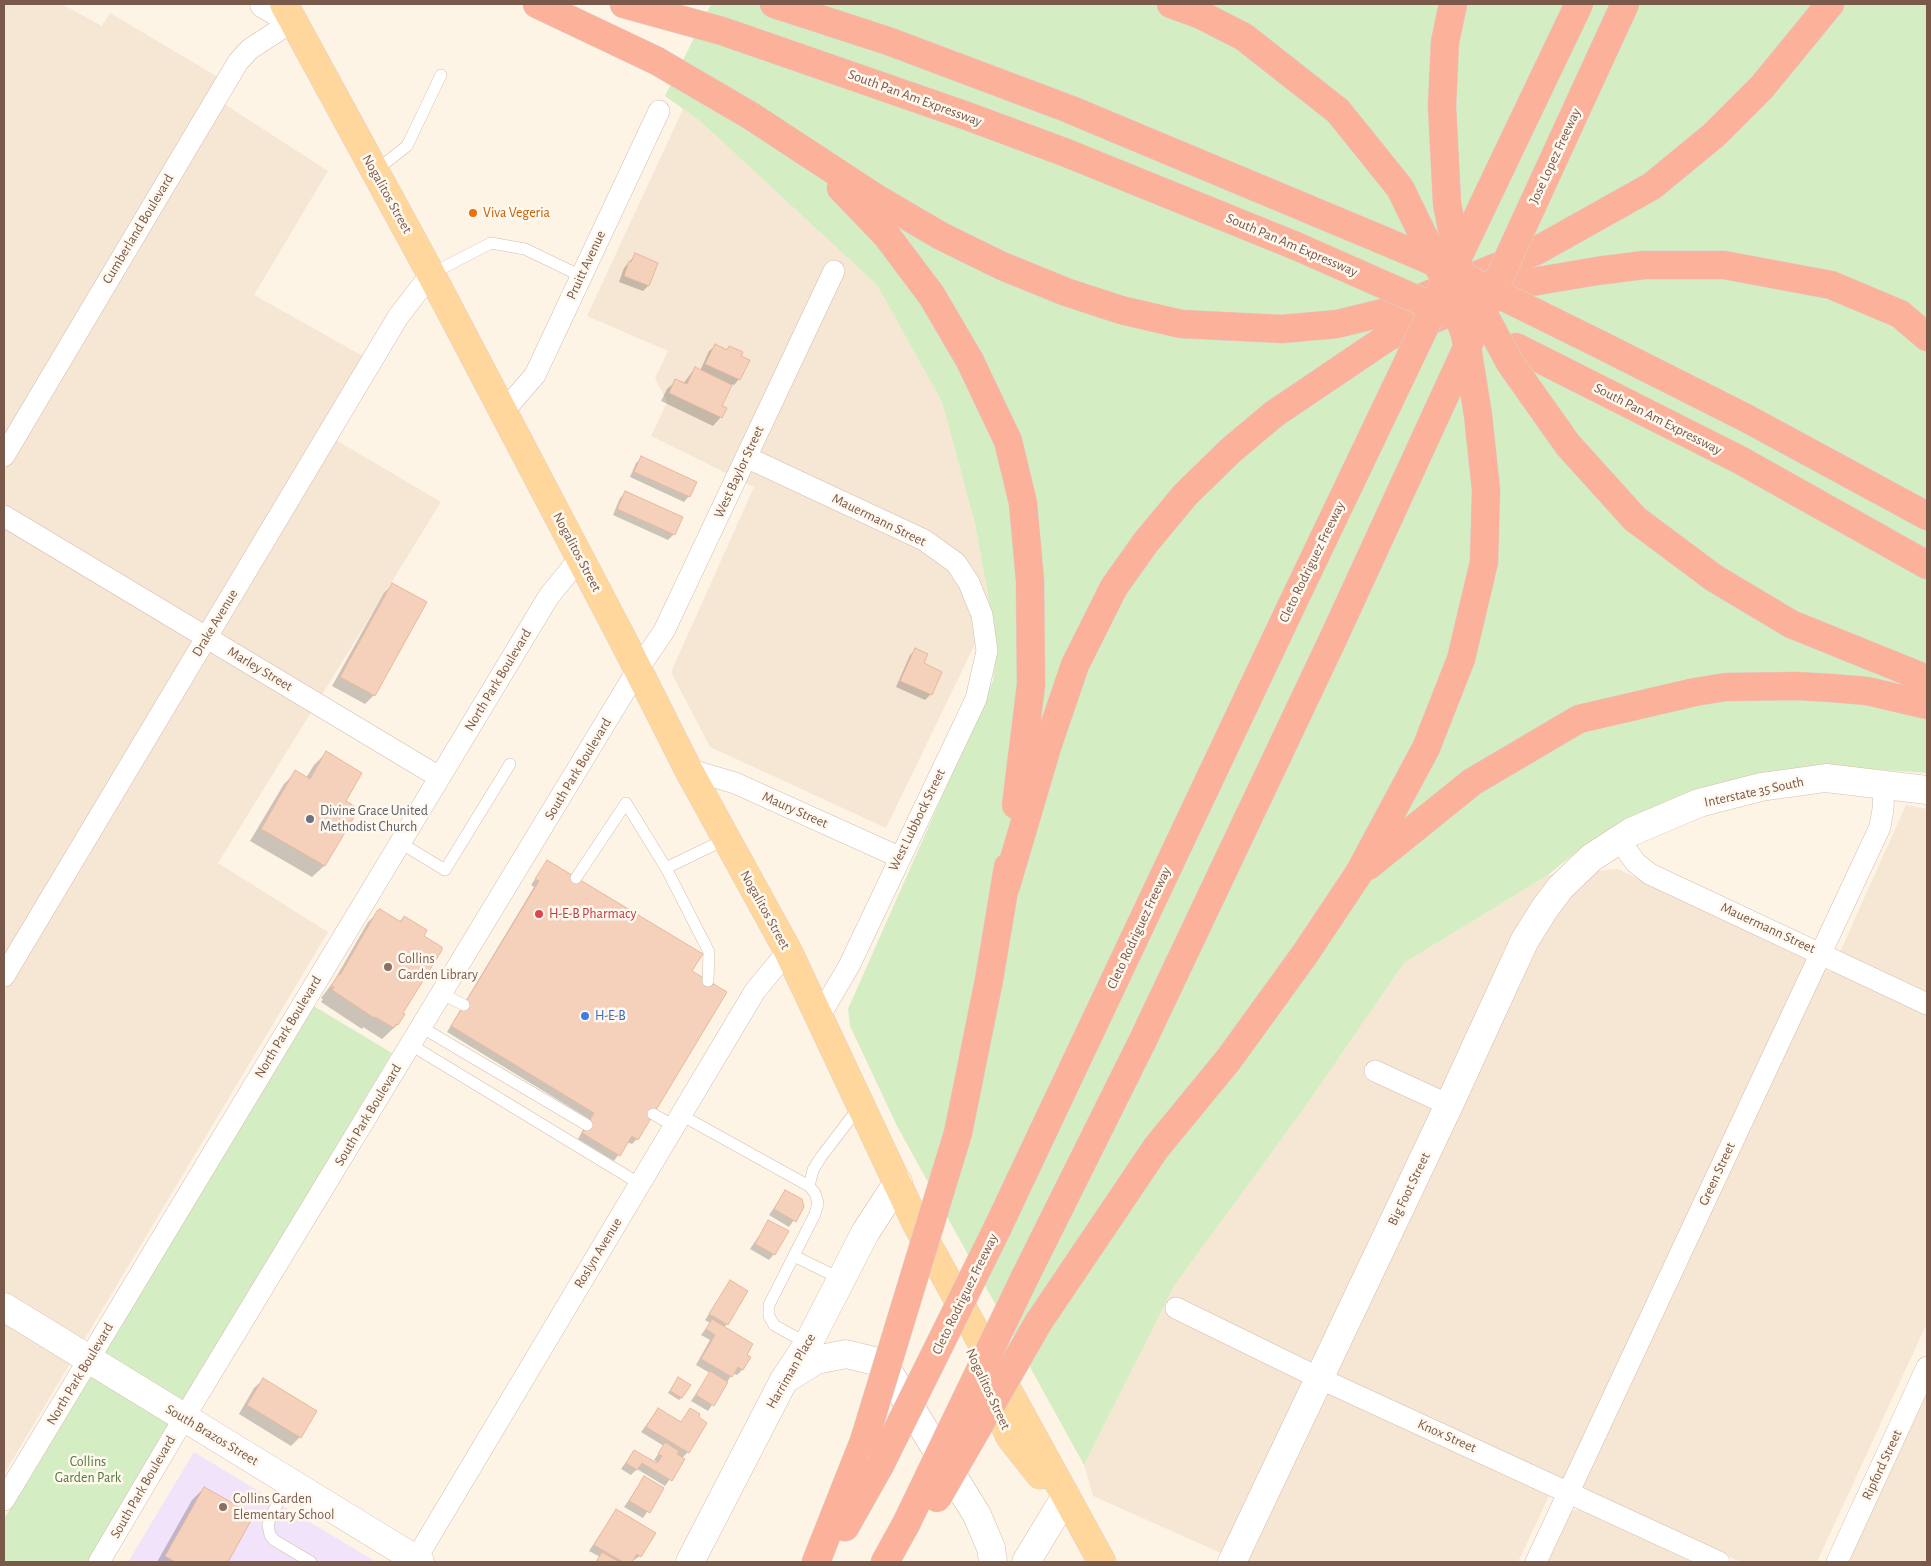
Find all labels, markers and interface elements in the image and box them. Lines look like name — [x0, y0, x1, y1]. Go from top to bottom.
street label: South Pan Am Expressway — [846, 66, 984, 130]
street label: Jose Lopez Freeway — [1526, 106, 1584, 206]
street label: Nogalitos Street — [358, 152, 416, 236]
street label: Cumberland Boulevard — [99, 171, 177, 287]
place label: Viva Vegeria — [483, 205, 550, 221]
marker: Viva Vegeria — [467, 207, 479, 219]
street label: South Pan Am Expressway — [1224, 210, 1360, 280]
street label: Pruitt Avenue — [563, 228, 609, 302]
street label: South Pan Am Expressway — [1591, 379, 1725, 459]
street label: West Baylor Street — [710, 423, 768, 521]
street label: Mauermann Street — [829, 490, 929, 550]
street label: Cleto Rodriguez Freeway — [1275, 499, 1349, 625]
street label: Nogalitos Street — [549, 509, 605, 595]
street label: Drake Avenue — [188, 586, 242, 660]
street label: North Park Boulevard — [461, 626, 535, 734]
street label: Marley Street — [224, 643, 296, 695]
street label: South Park Boulevard — [541, 715, 615, 823]
street label: West Lubbock Street — [885, 766, 949, 874]
street label: Interstate 35 South — [1703, 773, 1805, 811]
street label: Maury Street — [759, 788, 831, 832]
place label: Divine Grace United Methodist Church — [320, 803, 428, 836]
marker: Divine Grace United Methodist Church — [304, 813, 316, 825]
street label: Cleto Rodriguez Freeway — [1103, 864, 1175, 992]
street label: Nogalitos Street — [736, 868, 794, 952]
street label: Mauermann Street — [1718, 899, 1818, 957]
place label: H-E-B Pharmacy — [549, 906, 636, 922]
marker: H-E-B Pharmacy — [533, 908, 545, 920]
place label: Collins Garden Library — [398, 951, 478, 984]
marker: Collins Garden Library — [382, 961, 394, 973]
street label: North Park Boulevard — [251, 973, 325, 1081]
place label: H-E-B — [595, 1008, 626, 1024]
marker: H-E-B — [579, 1010, 591, 1022]
street label: South Park Boulevard — [331, 1061, 405, 1169]
street label: Green Street — [1695, 1140, 1739, 1208]
street label: Big Foot Street — [1384, 1150, 1434, 1228]
street label: Roslyn Avenue — [570, 1215, 626, 1291]
street label: Cleto Rodriguez Freeway — [928, 1231, 1002, 1357]
street label: North Park Boulevard — [43, 1320, 117, 1428]
street label: Harriman Place — [763, 1330, 819, 1412]
street label: Nogalitos Street — [962, 1346, 1014, 1432]
street label: South Brazos Street — [162, 1401, 262, 1469]
street label: Knox Street — [1415, 1416, 1479, 1456]
street label: Ripford Street — [1858, 1427, 1906, 1503]
street label: South Park Boulevard — [107, 1433, 179, 1541]
park label: Collins Garden Park — [55, 1454, 121, 1486]
place label: Collins Garden Elementary School — [233, 1491, 334, 1524]
marker: Collins Garden Elementary School — [217, 1501, 229, 1513]

